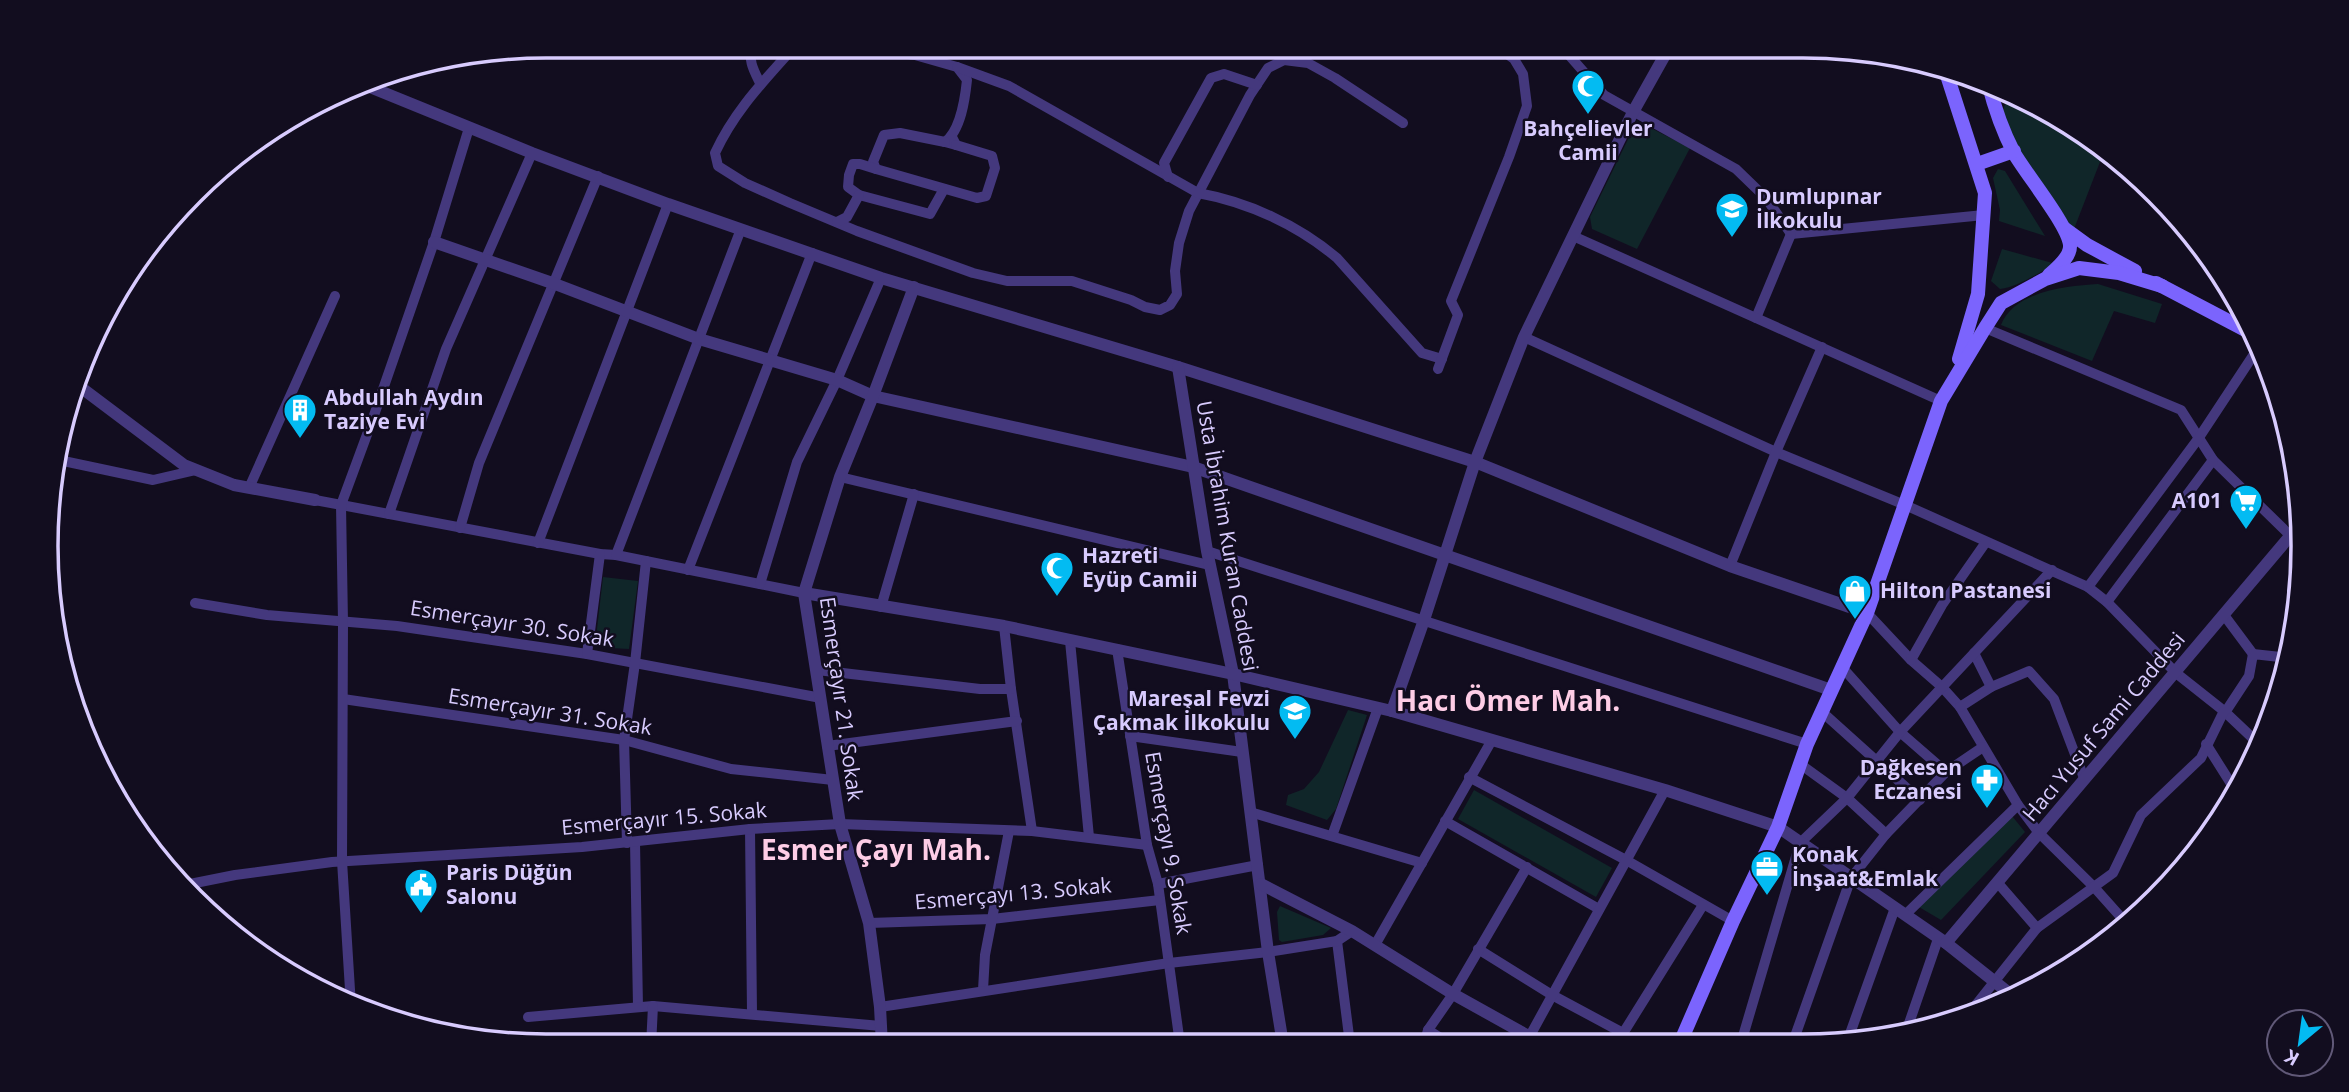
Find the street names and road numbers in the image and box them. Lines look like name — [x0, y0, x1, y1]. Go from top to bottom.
street label: Usta İbrahim Kuran Caddesi — [1190, 398, 1266, 673]
street label: Esmerçayır 30. Sokak — [408, 593, 616, 653]
street label: Esmerçayır 21. Sokak — [814, 595, 870, 803]
street label: Hacı Yusuf Sami Caddesi — [2016, 626, 2191, 827]
street label: Esmerçayır 31. Sokak — [446, 681, 654, 741]
street label: Esmerçayı 9. Sokak — [1139, 749, 1199, 937]
street label: Esmerçayır 15. Sokak — [560, 795, 768, 841]
street label: Esmerçayı 13. Sokak — [913, 870, 1112, 916]

